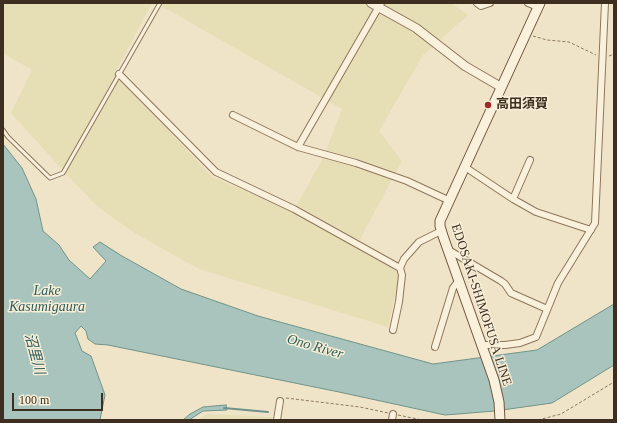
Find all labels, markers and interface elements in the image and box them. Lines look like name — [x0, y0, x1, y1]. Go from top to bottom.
place label: 高田須賀 — [496, 97, 548, 113]
marker: 高田須賀 — [483, 100, 493, 110]
street label: EDOSAKI-SHIMOFUSA LINE — [447, 222, 515, 388]
water label: Lake Kasumigaura — [9, 283, 85, 316]
water label: Ono River — [285, 331, 345, 363]
water label: 沼里川 — [20, 332, 48, 376]
scale bar — [14, 385, 105, 411]
text: 100 m — [19, 393, 49, 407]

